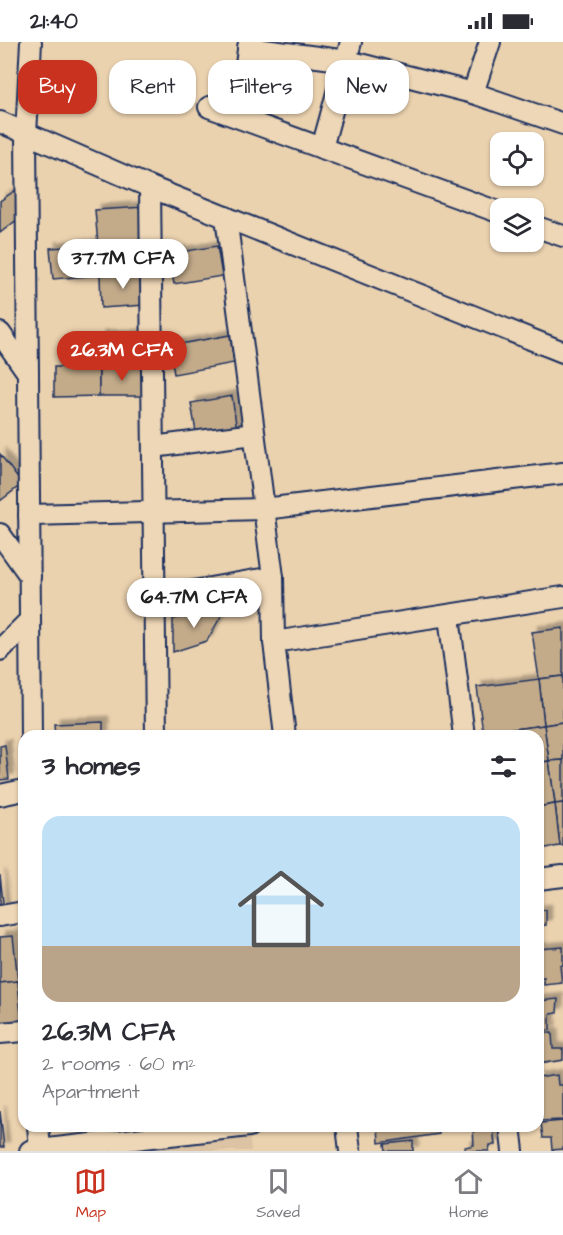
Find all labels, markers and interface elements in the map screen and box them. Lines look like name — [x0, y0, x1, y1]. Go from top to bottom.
text: 21:40 — [30, 6, 78, 37]
chip: Buy — [18, 60, 97, 114]
chip: Rent — [109, 60, 196, 114]
chip: Filters — [208, 60, 313, 114]
chip: New — [325, 60, 409, 114]
map controls — [490, 132, 544, 252]
button: locate — [490, 132, 544, 186]
button: layers — [490, 198, 544, 252]
pin: 37.7M CFA — [54, 239, 192, 290]
text: 37.7M CFA — [72, 244, 174, 272]
pin: 26.3M CFA — [53, 331, 191, 382]
text: 26.3M CFA — [71, 336, 173, 364]
pin: 64.7M CFA — [125, 578, 263, 629]
text: 64.7M CFA — [141, 583, 247, 611]
text: 3 homes — [42, 748, 141, 784]
icon: filters — [487, 750, 520, 783]
icon: home — [227, 855, 335, 963]
text: 26.3M CFA — [42, 1014, 175, 1050]
text: 2 rooms · 60 m² — [42, 1050, 196, 1078]
text: Apartment — [42, 1078, 140, 1106]
tab: Map — [74, 1165, 107, 1223]
tab: Saved — [256, 1165, 300, 1223]
tab: Home — [449, 1165, 489, 1223]

